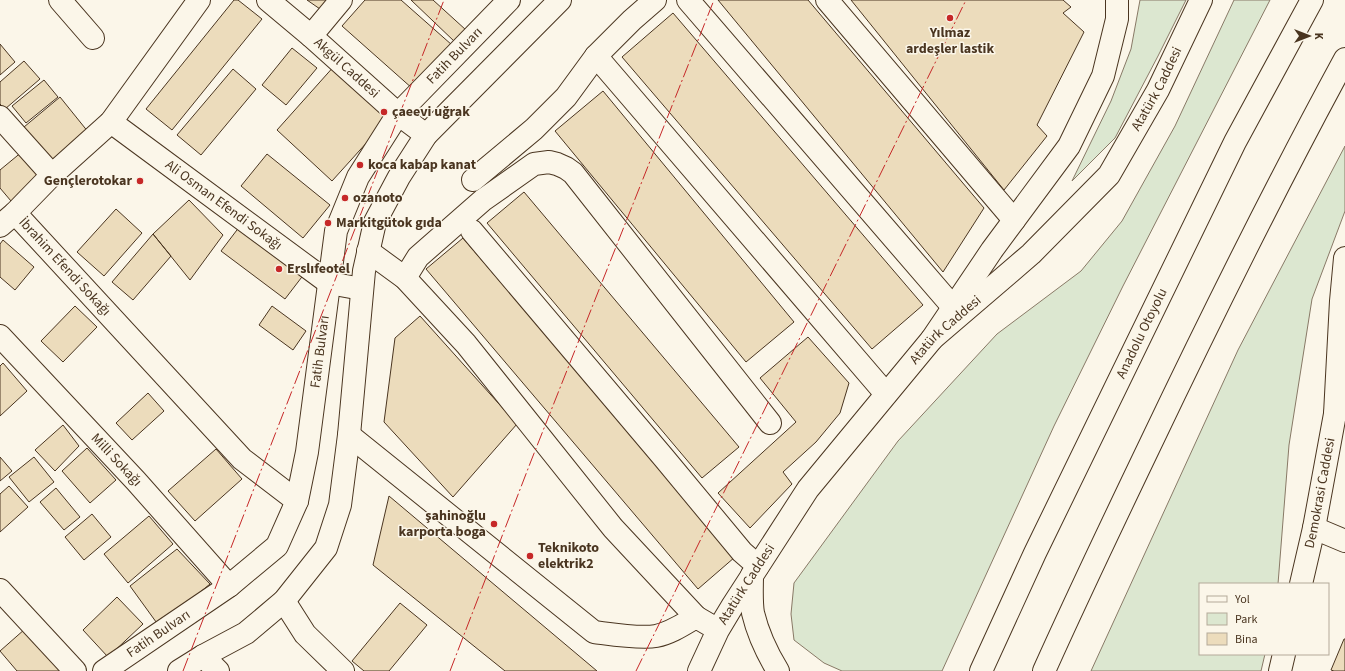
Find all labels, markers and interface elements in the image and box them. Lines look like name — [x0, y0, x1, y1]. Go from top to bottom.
marker: Yılmaz ardeşler lastik — [945, 13, 955, 23]
north arrow — [1289, 16, 1329, 56]
street label: Fatih Bulvarı — [422, 23, 487, 89]
place label: Yılmaz ardeşler lastik — [906, 23, 994, 59]
street label: Akgül Caddesi — [309, 33, 384, 103]
text: K — [1311, 33, 1326, 40]
street label: Atatürk Caddesi — [1126, 44, 1187, 135]
place label: çaeevi uğrak — [392, 102, 470, 122]
marker: çaeevi uğrak — [379, 107, 389, 117]
street label: Ali Osman Efendi Sokağı — [161, 155, 286, 255]
place label: koca kabap kanat — [368, 155, 477, 175]
marker: koca kabap kanat — [355, 160, 365, 170]
place label: Gençlerotokar — [44, 171, 132, 191]
marker: Gençlerotokar — [135, 176, 145, 186]
place label: ozanoto — [353, 188, 403, 208]
marker: ozanoto — [340, 193, 350, 203]
street label: İbrahim Efendi Sokağı — [14, 213, 115, 321]
place label: Markitgütok gıda — [336, 213, 442, 233]
marker: Markitgütok gıda — [323, 218, 333, 228]
place label: Erslıfeotel — [287, 259, 350, 279]
marker: Erslıfeotel — [274, 264, 284, 274]
street label: Anadolu Otoyolu — [1111, 285, 1172, 382]
street label: Atatürk Caddesi — [905, 291, 986, 369]
street label: Fatih Bulvarı — [305, 314, 335, 389]
street label: Milli Sokağı — [86, 429, 146, 491]
street label: Demokrasi Caddesi — [1300, 436, 1340, 550]
place label: şahinoğlu karporta boga — [399, 506, 486, 542]
marker: şahinoğlu karporta boga — [489, 519, 499, 529]
place label: Teknikoto elektrik2 — [538, 538, 599, 574]
street label: Atatürk Caddesi — [713, 540, 780, 629]
marker: Teknikoto elektrik2 — [525, 551, 535, 561]
legend — [1199, 583, 1329, 655]
text: Yol — [1234, 591, 1250, 608]
street label: Fatih Bulvarı — [123, 605, 194, 663]
text: Park — [1235, 611, 1257, 628]
text: Bina — [1235, 631, 1258, 648]

